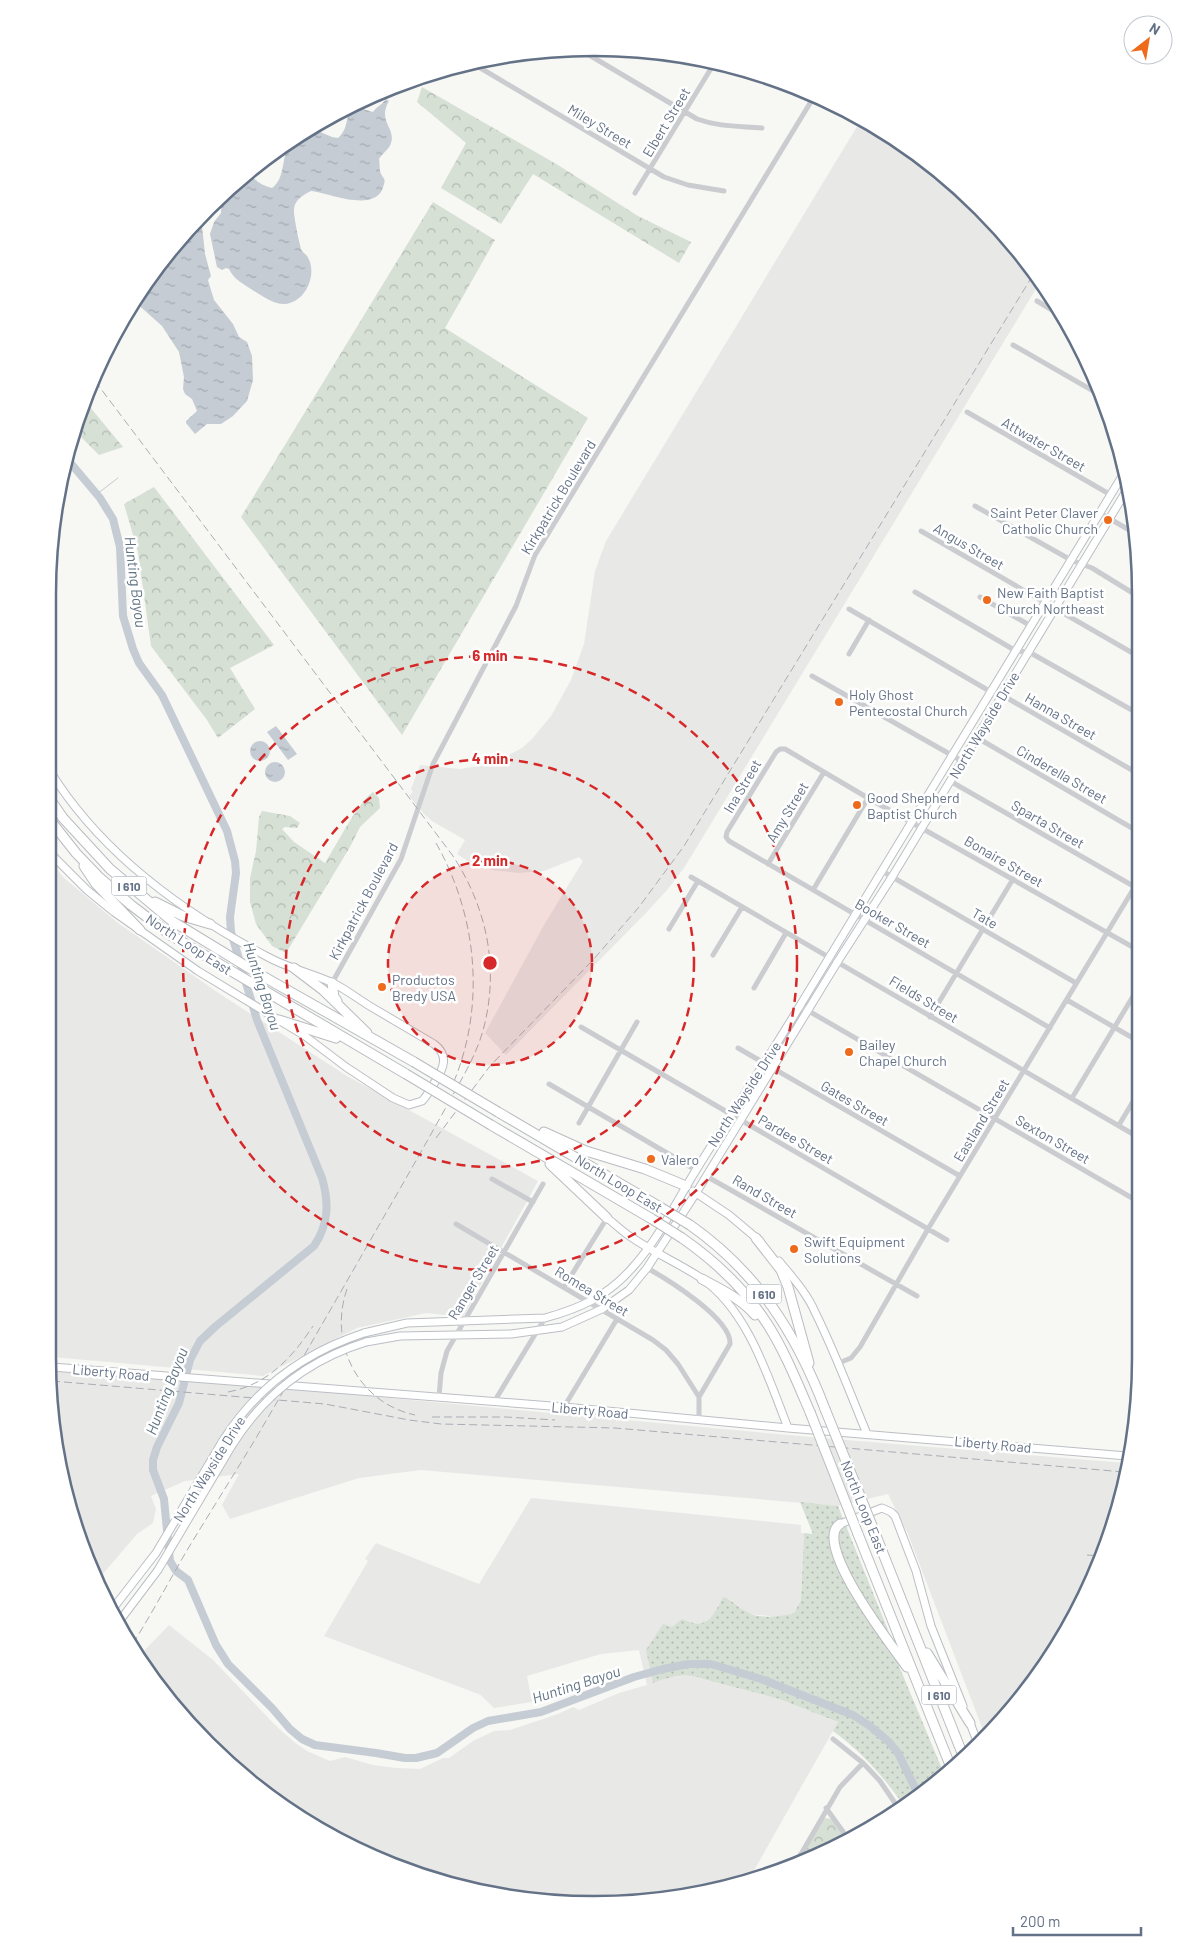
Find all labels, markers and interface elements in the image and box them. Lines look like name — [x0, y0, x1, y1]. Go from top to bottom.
north arrow — [1123, 15, 1173, 65]
text: N — [1147, 19, 1163, 38]
street label: Elbert Street — [639, 84, 693, 160]
street label: Miley Street — [565, 100, 635, 152]
street label: Attwater Street — [999, 413, 1089, 475]
street label: Kirkpatrick Boulevard — [517, 437, 599, 557]
place label: Saint Peter Claver Catholic Church — [990, 504, 1098, 537]
marker: Saint Peter Claver Catholic Church — [1102, 514, 1114, 526]
street label: Angus Street — [931, 519, 1007, 573]
water label: Hunting Bayou — [121, 535, 151, 629]
place label: New Faith Baptist Church Northeast — [997, 584, 1105, 617]
marker: New Faith Baptist Church Northeast — [981, 594, 993, 606]
text: 6 min — [472, 646, 508, 664]
street label: North Wayside Drive — [945, 668, 1023, 782]
place label: Holy Ghost Pentecostal Church — [849, 686, 968, 719]
street label: Hanna Street — [1022, 689, 1100, 743]
marker: Holy Ghost Pentecostal Church — [833, 696, 845, 708]
street label: Cinderella Street — [1014, 741, 1110, 807]
text: 4 min — [472, 749, 508, 767]
street label: Ina Street — [719, 756, 765, 816]
street label: Amy Street — [762, 779, 812, 845]
place label: Good Shepherd Baptist Church — [867, 789, 960, 822]
street label: Sparta Street — [1008, 796, 1088, 852]
marker: Good Shepherd Baptist Church — [851, 799, 863, 811]
street label: Bonaire Street — [962, 832, 1046, 890]
street label: Kirkpatrick Boulevard — [325, 839, 401, 963]
text: 2 min — [472, 851, 508, 869]
road number: I 610 — [112, 876, 146, 896]
street label: Booker Street — [852, 895, 934, 951]
street label: Tate — [969, 904, 1001, 932]
street label: North Loop East — [143, 910, 235, 978]
water label: Hunting Bayou — [240, 940, 286, 1033]
centre of rings — [481, 954, 499, 972]
place label: Productos Bredy USA — [392, 971, 456, 1004]
street label: Fields Street — [886, 972, 962, 1026]
marker: Productos Bredy USA — [376, 981, 388, 993]
place label: Bailey Chapel Church — [859, 1036, 947, 1069]
street label: North Wayside Drive — [704, 1038, 784, 1150]
marker: Bailey Chapel Church — [843, 1046, 855, 1058]
street label: Eastland Street — [950, 1075, 1012, 1165]
street label: Gates Street — [818, 1077, 892, 1129]
street label: Pardee Street — [755, 1111, 837, 1167]
street label: Sexton Street — [1013, 1111, 1093, 1167]
street label: North Loop East — [572, 1150, 666, 1216]
place label: Valero — [661, 1151, 699, 1168]
marker: Valero — [645, 1153, 657, 1165]
street label: Rand Street — [730, 1171, 800, 1221]
place label: Swift Equipment Solutions — [804, 1233, 905, 1266]
street label: Ranger Street — [444, 1241, 502, 1323]
marker: Swift Equipment Solutions — [788, 1243, 800, 1255]
street label: Romea Street — [552, 1262, 632, 1320]
road number: I 610 — [746, 1285, 782, 1304]
water label: Hunting Bayou — [141, 1345, 191, 1437]
street label: Liberty Road — [72, 1360, 150, 1384]
street label: Liberty Road — [551, 1398, 629, 1422]
street label: North Wayside Drive — [169, 1413, 249, 1525]
street label: Liberty Road — [954, 1432, 1032, 1456]
street label: North Loop East — [838, 1458, 890, 1556]
water label: Hunting Bayou — [530, 1661, 623, 1707]
road number: I 610 — [922, 1686, 956, 1704]
scale bar — [1013, 1904, 1140, 1936]
text: 200 m — [1020, 1912, 1060, 1930]

